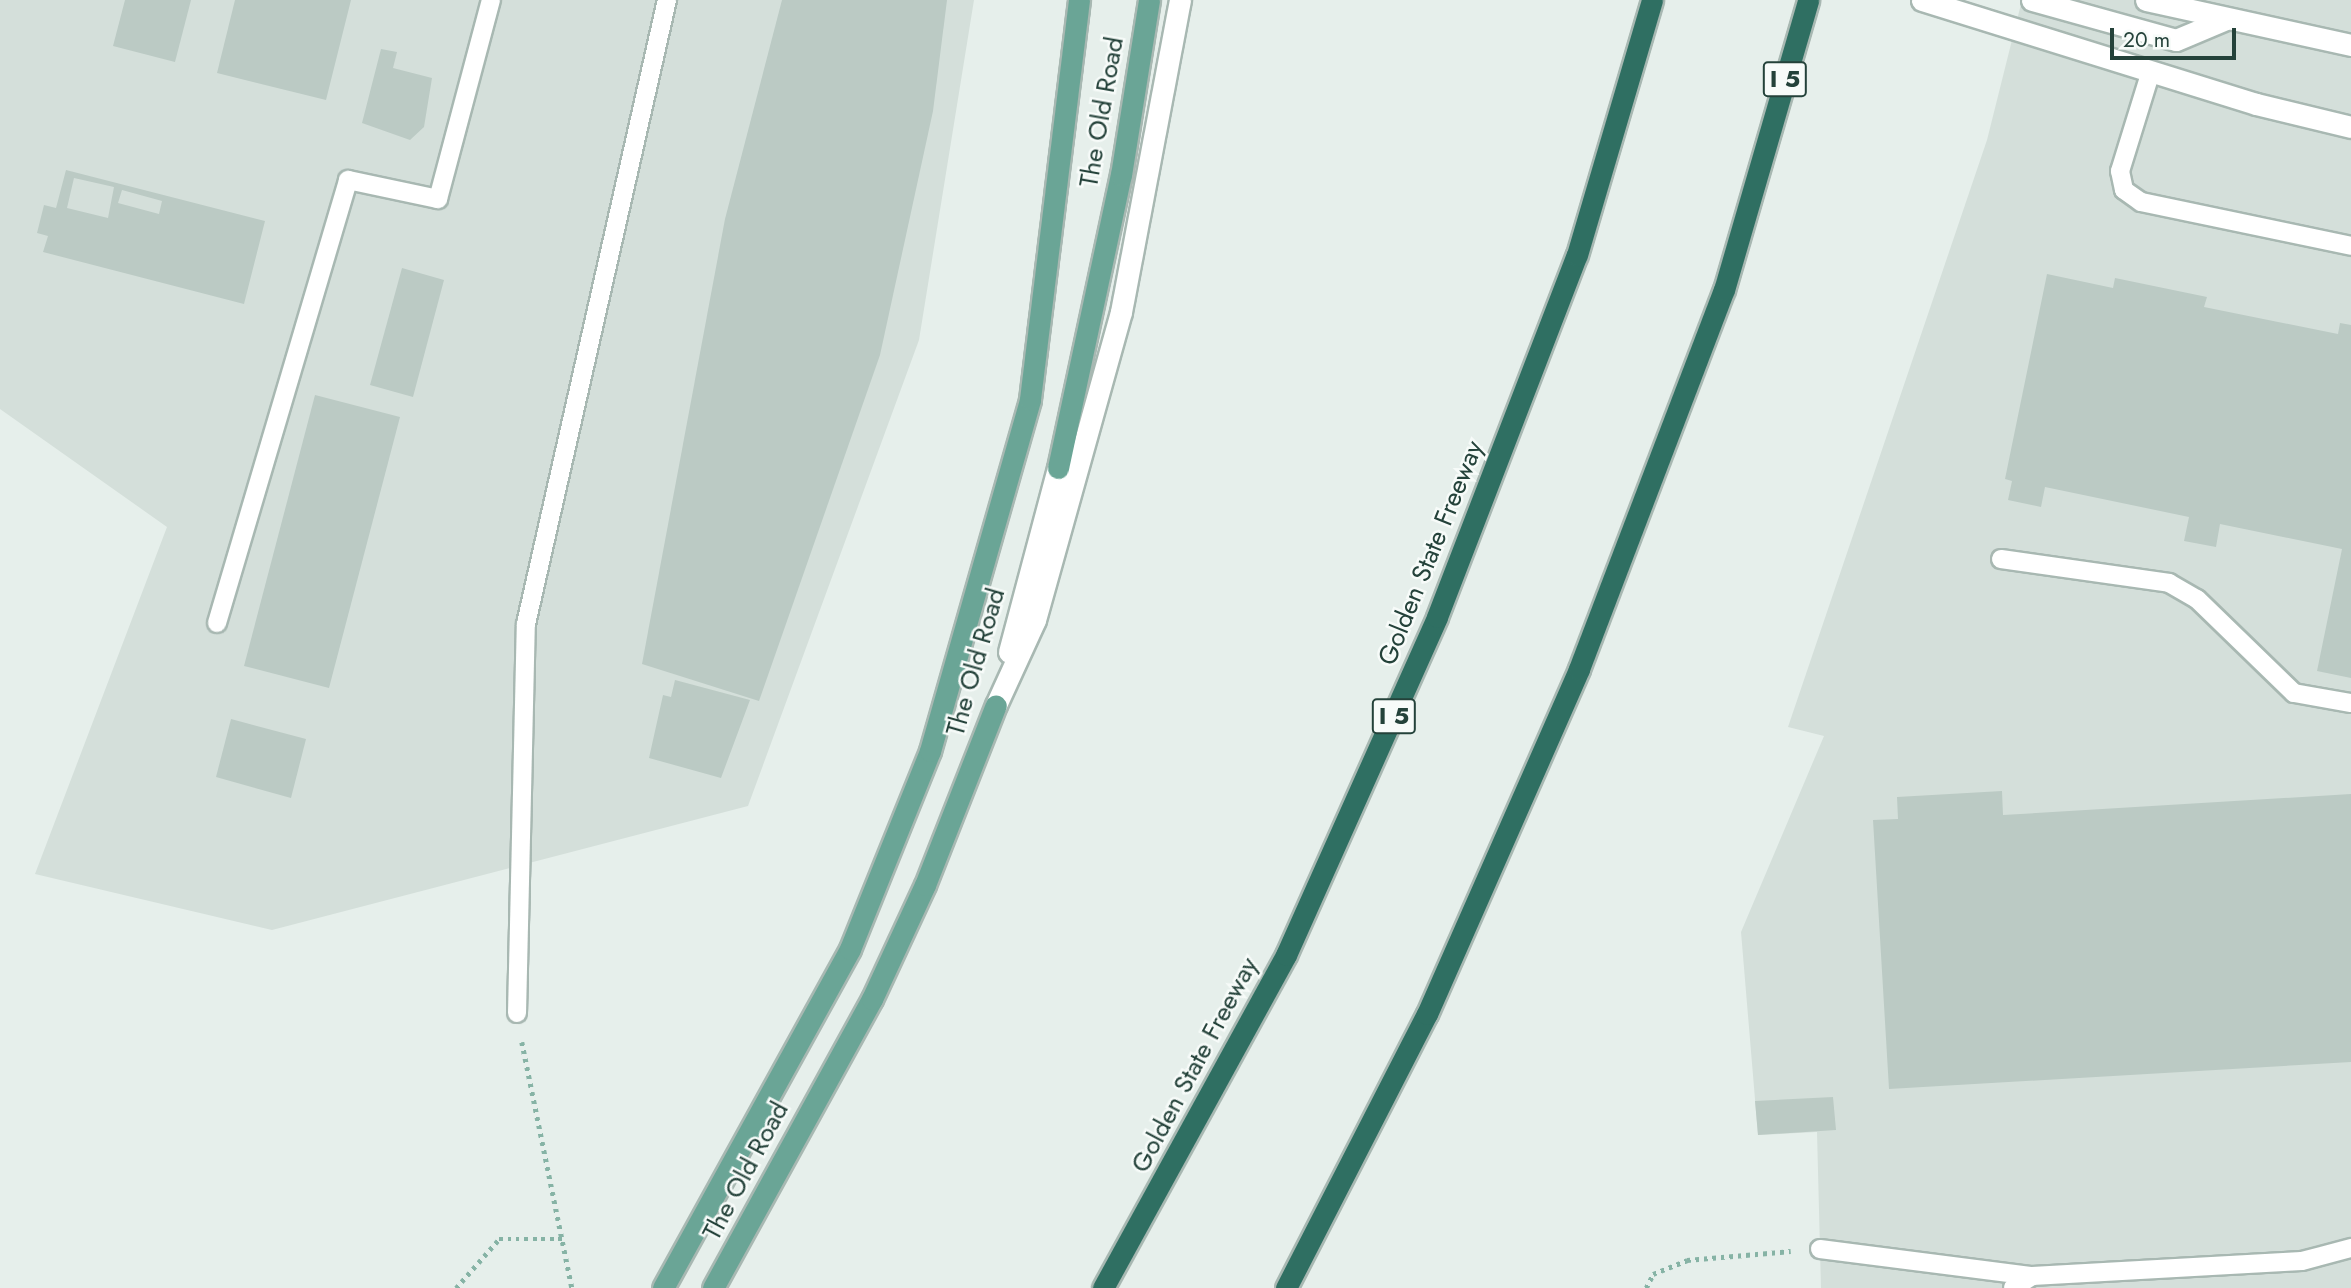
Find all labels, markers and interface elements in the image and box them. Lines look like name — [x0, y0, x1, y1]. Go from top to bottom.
scale bar — [2113, 14, 2239, 58]
text: 20 m — [2123, 25, 2170, 55]
street label: The Old Road — [1073, 34, 1131, 190]
road number: I 5 — [1762, 58, 1808, 100]
street label: Golden State Freeway — [1372, 436, 1490, 670]
street label: The Old Road — [940, 585, 1012, 739]
road number: I 5 — [1371, 696, 1417, 736]
street label: Golden State Freeway — [1125, 952, 1265, 1178]
street label: The Old Road — [697, 1097, 795, 1245]

